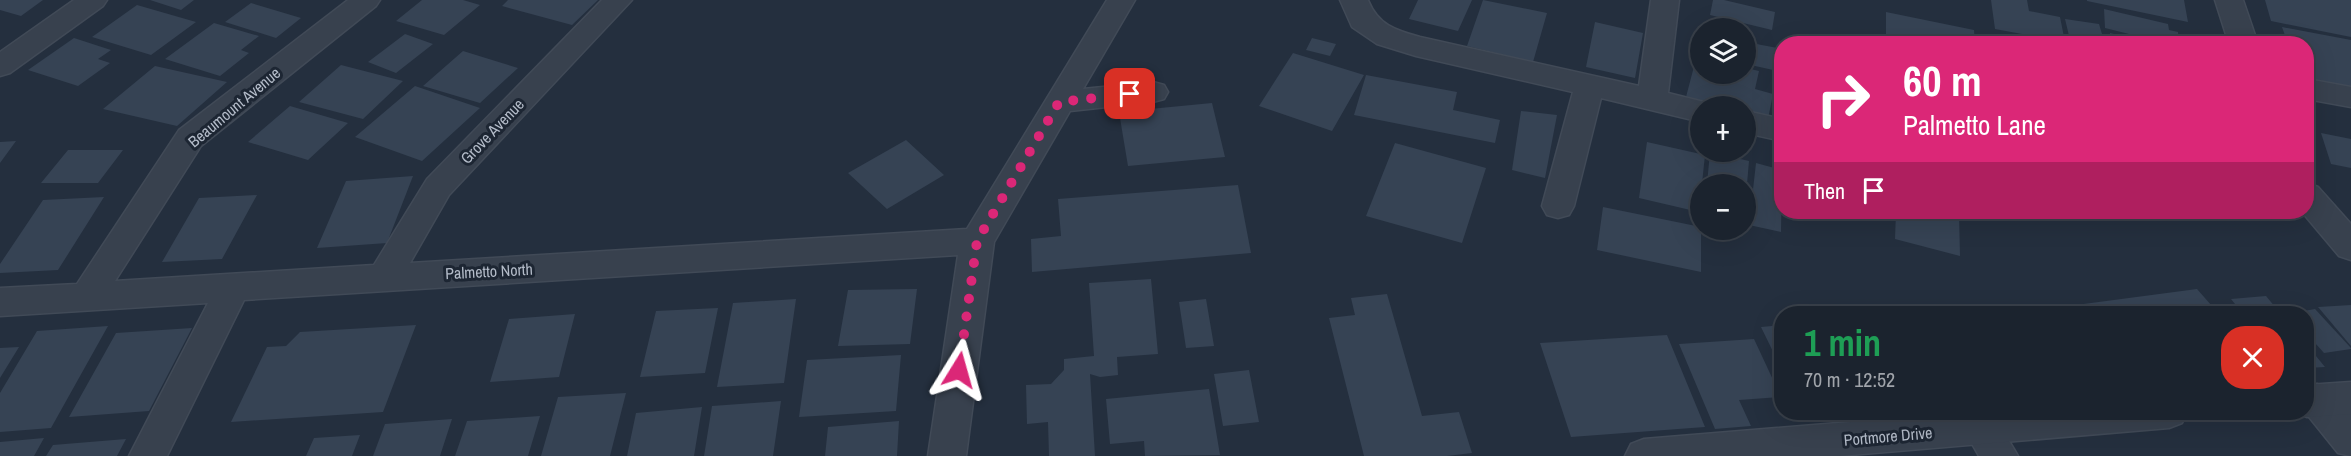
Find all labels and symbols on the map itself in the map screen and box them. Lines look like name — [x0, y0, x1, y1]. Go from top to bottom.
street label: Beaumount Avenue — [183, 62, 285, 152]
pin — [1104, 68, 1155, 119]
street label: Grove Avenue — [455, 94, 529, 168]
street label: Palmetto North — [445, 258, 533, 284]
position arrow — [927, 338, 991, 402]
street label: Portmore Drive — [1843, 421, 1933, 451]

